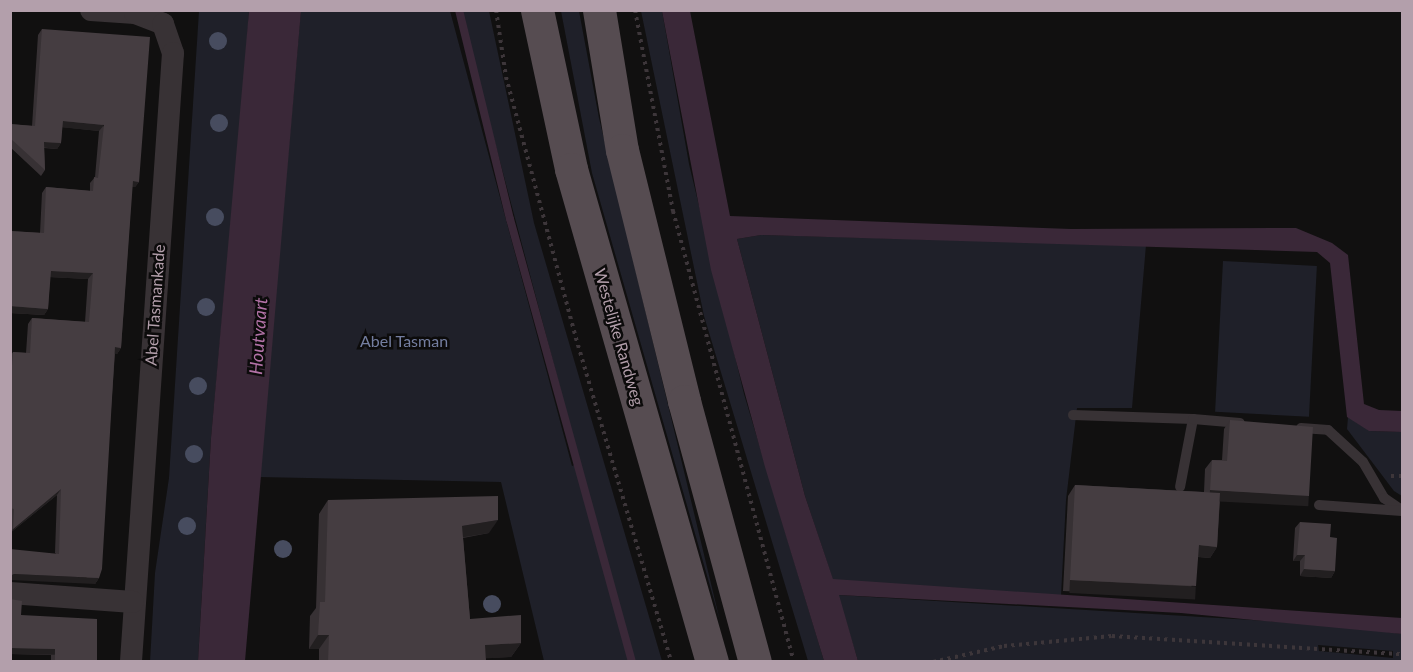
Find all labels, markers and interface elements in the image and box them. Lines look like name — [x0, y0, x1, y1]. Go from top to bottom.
street label: Abel Tasmankade — [141, 243, 169, 367]
street label: Westelijke Randweg — [590, 266, 648, 408]
water label: Houtvaart — [245, 297, 271, 375]
park label: Abel Tasman — [360, 331, 448, 351]

